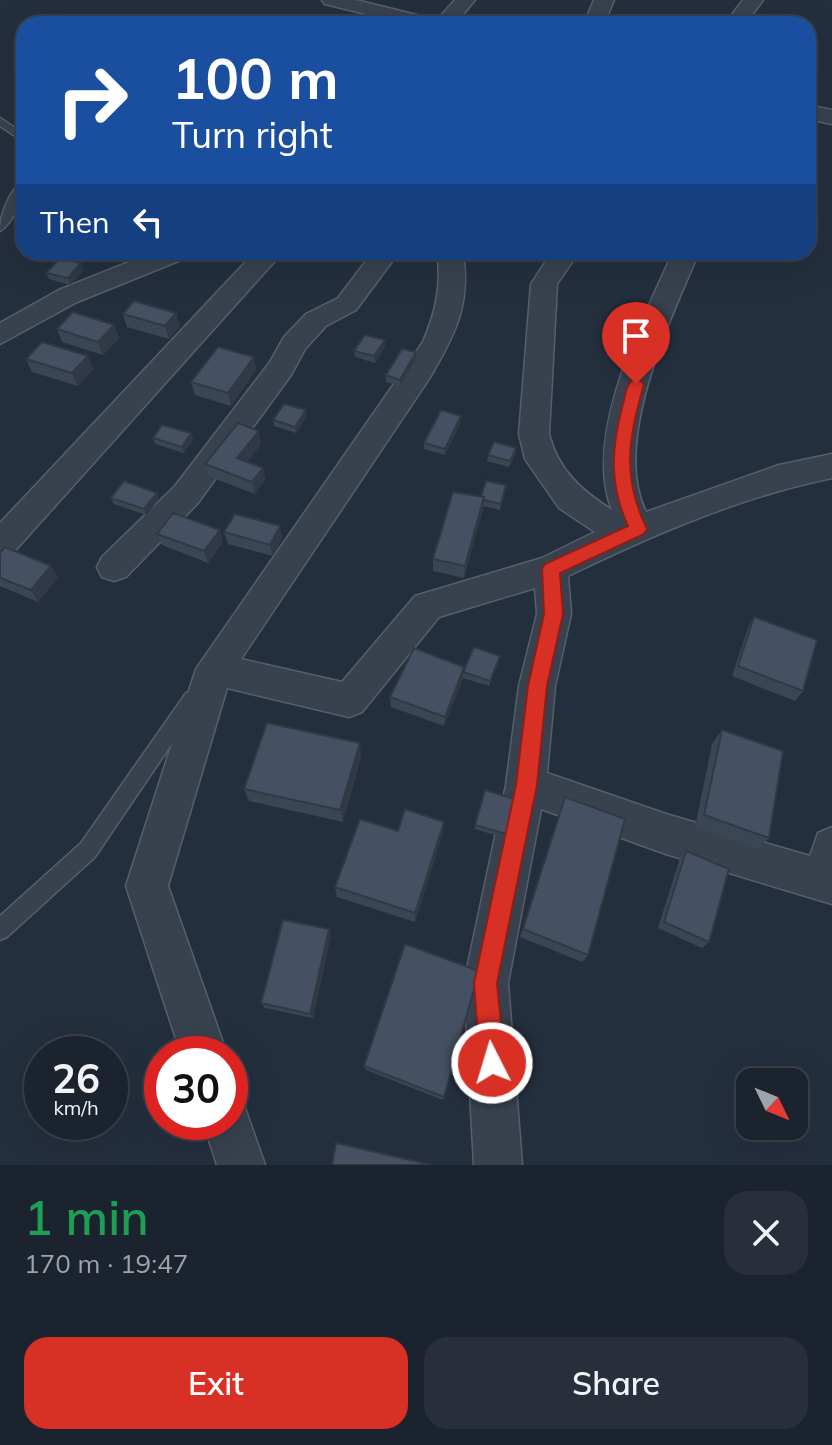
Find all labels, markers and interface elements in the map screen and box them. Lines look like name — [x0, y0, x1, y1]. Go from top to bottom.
text: 100 m — [172, 43, 339, 113]
icon: right — [40, 48, 144, 152]
text: Turn right — [172, 112, 333, 157]
icon: left — [126, 200, 170, 244]
text: Then — [40, 203, 110, 241]
pin — [602, 302, 670, 384]
icon: arrive — [614, 314, 658, 358]
position arrow — [450, 1021, 534, 1105]
speed limit sign: 30 — [144, 1036, 248, 1140]
text: 26 — [52, 1053, 100, 1103]
north arrow — [736, 1068, 808, 1140]
map controls — [736, 1068, 808, 1140]
text: km/h — [53, 1095, 99, 1120]
text: 1 min — [24, 1187, 149, 1247]
button: close — [724, 1191, 808, 1275]
text: 170 m · 19:47 — [24, 1247, 188, 1280]
button: Exit — [24, 1337, 408, 1429]
button: Share — [424, 1337, 808, 1429]

